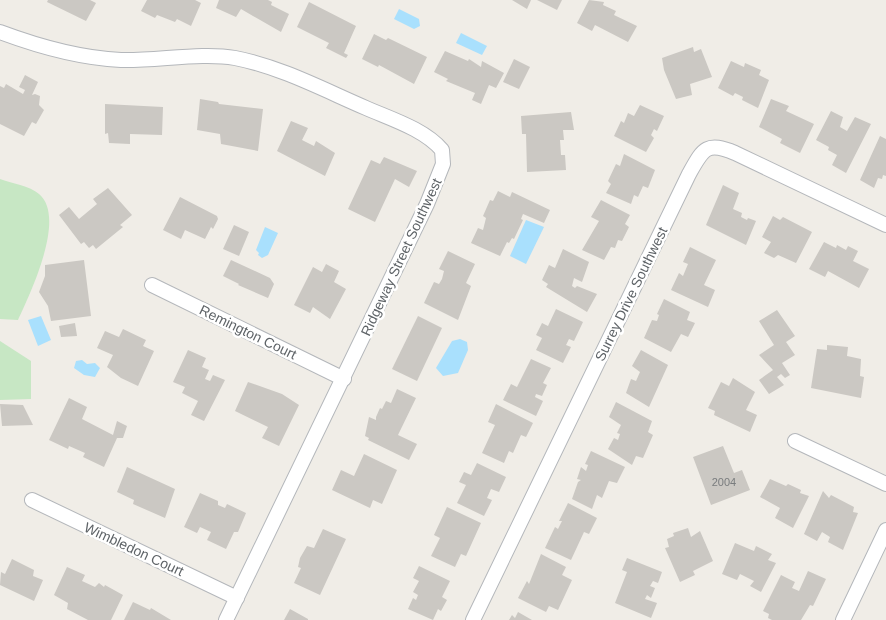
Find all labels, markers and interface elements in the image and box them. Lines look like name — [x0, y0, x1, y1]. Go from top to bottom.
street label: Ridgeway Street Southwest — [357, 176, 445, 338]
street label: Surrey Drive Southwest — [592, 224, 670, 364]
street label: Remington Court — [197, 302, 299, 362]
house number: 2004 — [712, 476, 736, 488]
street label: Wimbledon Court — [82, 519, 186, 579]

